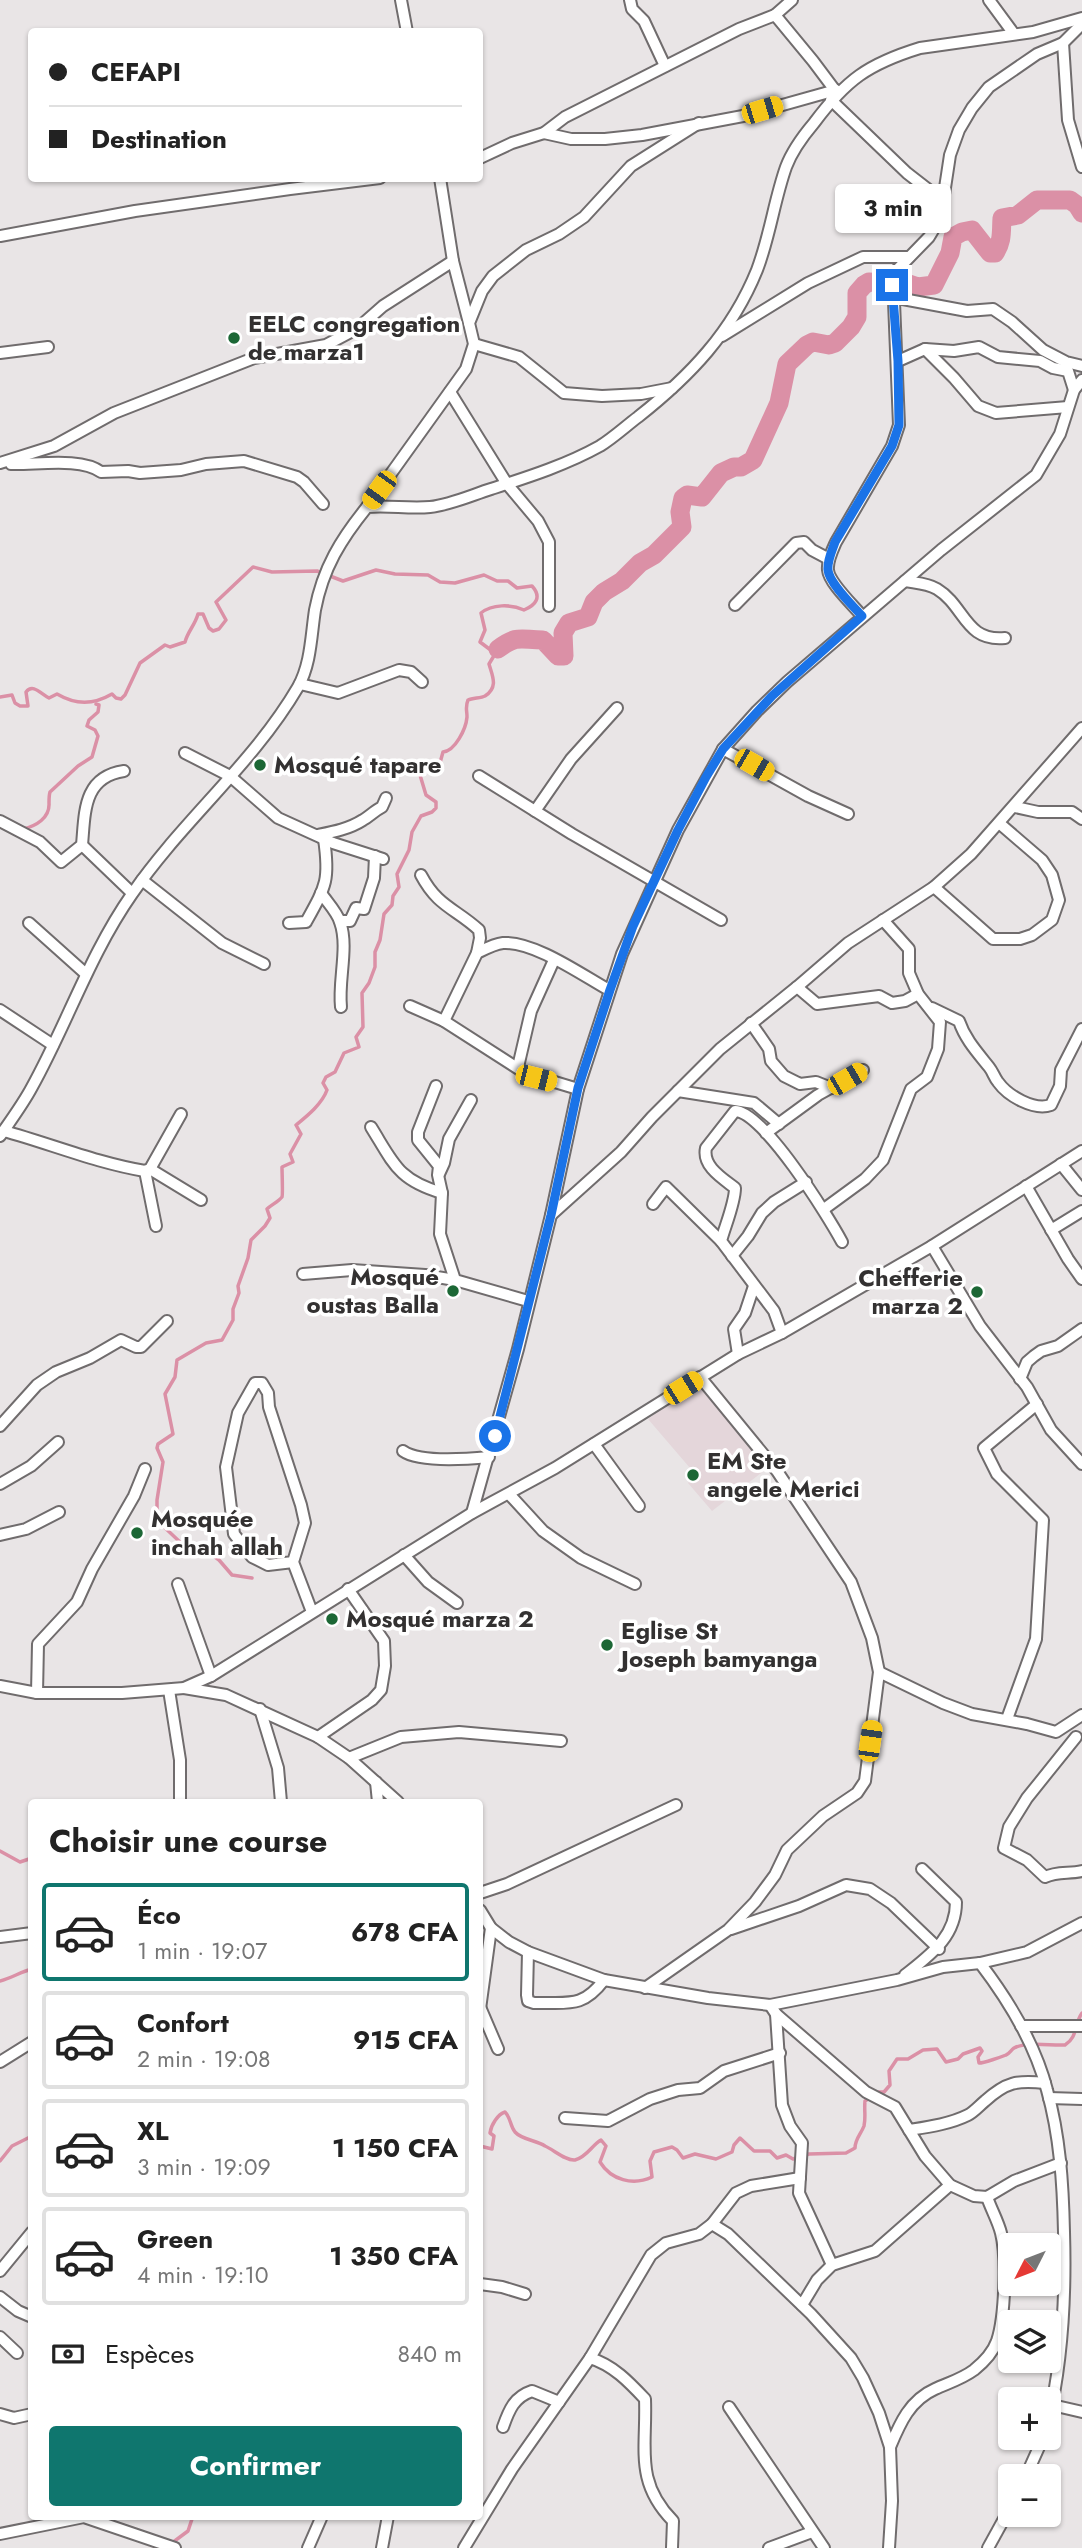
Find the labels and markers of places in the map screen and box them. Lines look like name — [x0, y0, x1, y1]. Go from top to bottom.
place label: EELC congregation de marza1 — [248, 306, 460, 369]
marker: EELC congregation de marza1 — [226, 330, 242, 346]
place label: Mosqué tapare — [274, 747, 442, 782]
marker: Mosqué tapare — [252, 757, 268, 773]
place label: Mosqué oustas Balla — [307, 1259, 439, 1322]
place label: Chefferie marza 2 — [858, 1260, 963, 1323]
marker: Mosqué oustas Balla — [445, 1283, 461, 1299]
marker: Chefferie marza 2 — [969, 1284, 985, 1300]
place label: EM Ste angele Merici — [707, 1443, 860, 1506]
marker: EM Ste angele Merici — [685, 1467, 701, 1483]
place label: Mosquée inchah allah — [151, 1501, 283, 1564]
marker: Mosquée inchah allah — [129, 1525, 145, 1541]
place label: Mosqué marza 2 — [346, 1601, 534, 1636]
marker: Mosqué marza 2 — [324, 1611, 340, 1627]
place label: Eglise St Joseph bamyanga — [617, 1613, 818, 1676]
marker: Eglise St Joseph bamyanga — [599, 1637, 615, 1653]

